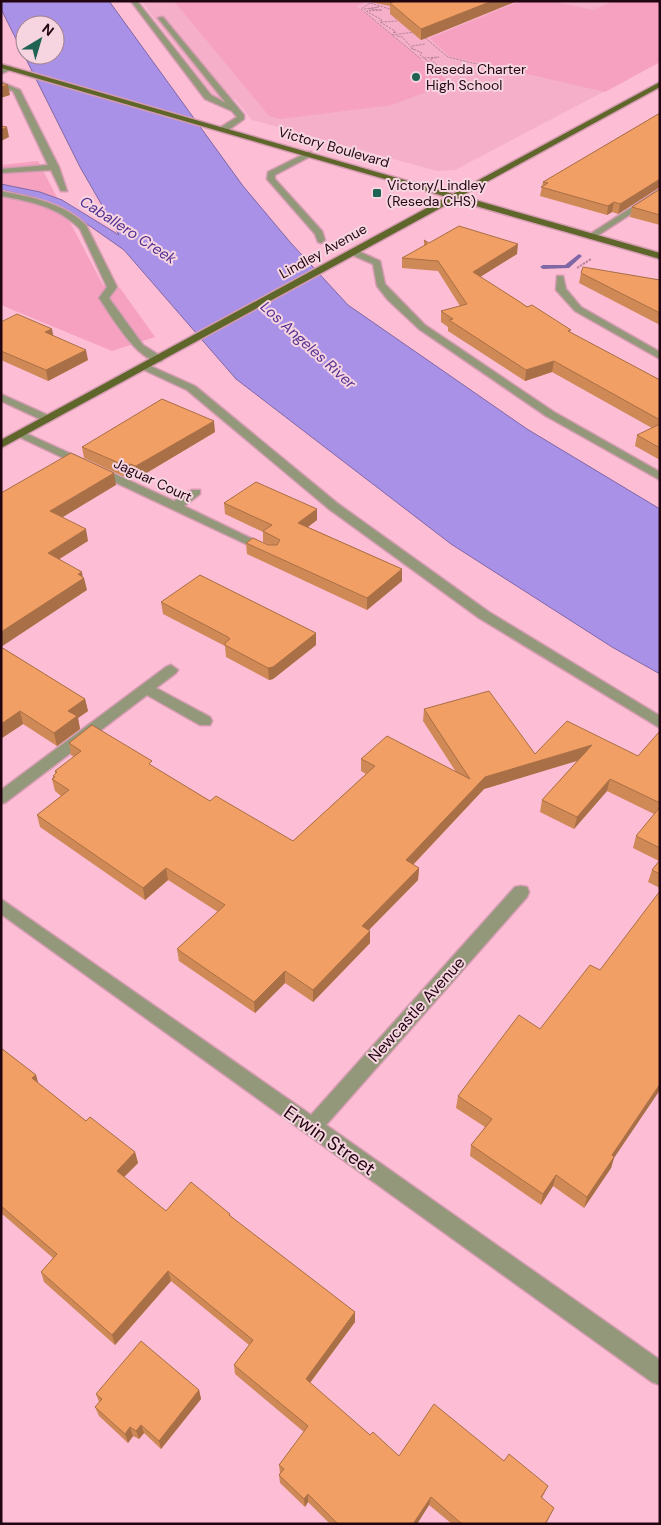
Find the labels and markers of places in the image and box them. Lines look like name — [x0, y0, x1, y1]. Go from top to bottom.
place label: Reseda Charter High School — [426, 60, 526, 94]
marker: Reseda Charter High School — [410, 71, 422, 83]
place label: Victory/Lindley (Reseda CHS) — [387, 176, 486, 210]
marker: Victory/Lindley (Reseda CHS) — [371, 187, 383, 199]

